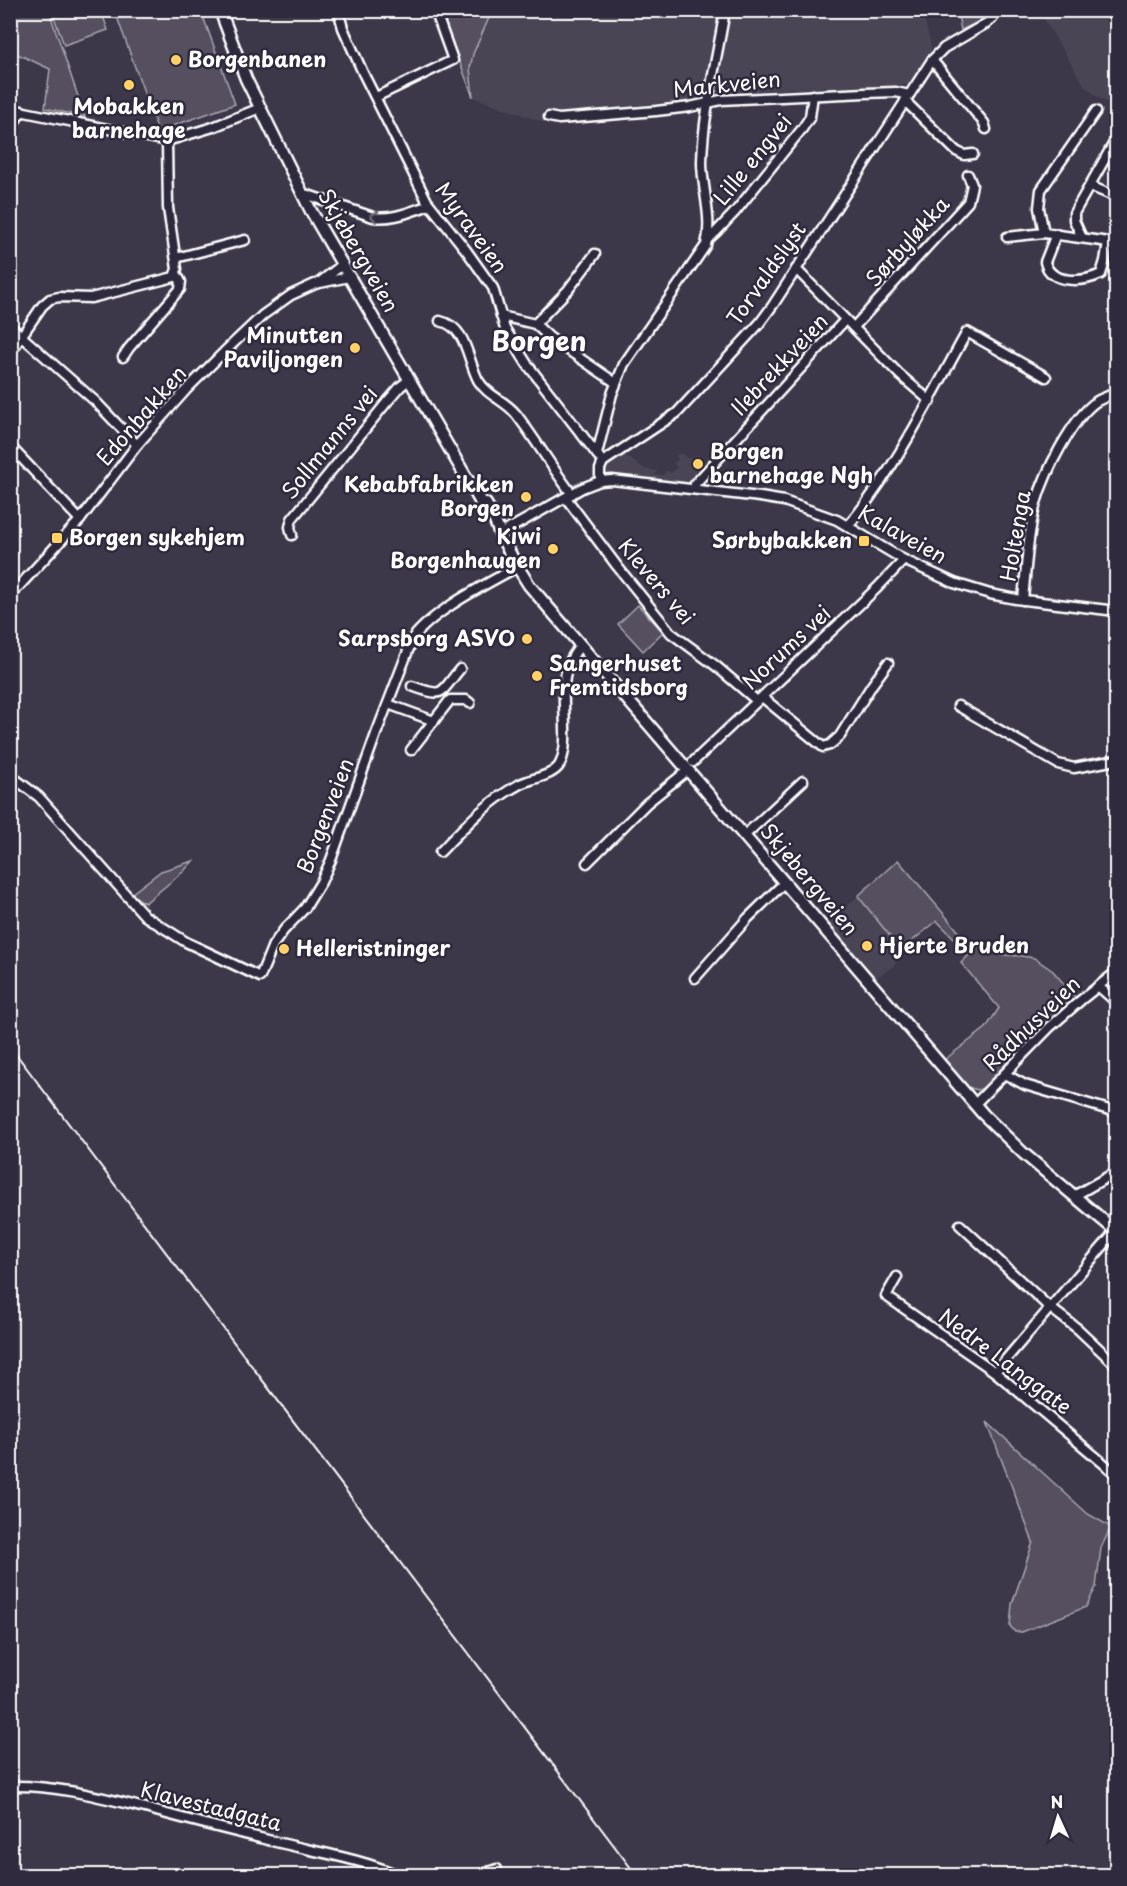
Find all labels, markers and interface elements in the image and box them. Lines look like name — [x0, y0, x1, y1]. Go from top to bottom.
place label: Borgenbanen — [188, 42, 326, 74]
marker: Borgenbanen — [169, 53, 183, 67]
street label: Markveien — [671, 61, 782, 105]
marker: Mobakken barnehage — [122, 78, 136, 92]
place label: Mobakken barnehage — [72, 89, 186, 145]
street label: Lille engvei — [705, 106, 798, 211]
street label: Myraveien — [429, 175, 517, 279]
street label: Skjebergveien — [311, 182, 408, 318]
street label: Sørbyløkka — [857, 188, 956, 293]
one-way arrow — [369, 210, 379, 223]
street label: Torvaldslyst — [718, 215, 813, 331]
street label: Ilebrekkveien — [723, 305, 835, 422]
place label: Minutten Paviljongen — [223, 318, 343, 374]
district label: Borgen — [492, 319, 586, 360]
marker: Minutten Paviljongen — [348, 341, 362, 355]
street label: Edonbakken — [88, 358, 193, 472]
street label: Sollmanns vei — [273, 378, 384, 505]
place label: Borgen barnehage Ngh — [710, 434, 873, 490]
marker: Borgen barnehage Ngh — [691, 457, 705, 471]
place label: Kebabfabrikken Borgen — [344, 467, 514, 523]
street label: Holtenga — [990, 488, 1038, 584]
marker: Kebabfabrikken Borgen — [519, 490, 533, 504]
street label: Kalaveien — [853, 496, 953, 571]
place label: Kiwi Borgenhaugen — [390, 519, 541, 575]
place label: Borgen sykehjem — [69, 520, 245, 552]
place label: Sørbybakken — [712, 523, 852, 555]
street label: Klevers vei — [612, 530, 703, 631]
marker: Borgen sykehjem — [50, 531, 64, 545]
marker: Sørbybakken — [857, 534, 871, 548]
marker: Kiwi Borgenhaugen — [546, 542, 560, 556]
street label: Norums vei — [734, 597, 837, 696]
place label: Sarpsborg ASVO — [338, 621, 515, 653]
marker: Sarpsborg ASVO — [520, 632, 534, 646]
place label: Sangerhuset Fremtidsborg — [549, 646, 688, 702]
marker: Sangerhuset Fremtidsborg — [530, 669, 544, 683]
street label: Borgenveien — [287, 753, 361, 878]
street label: Skjebergveien — [754, 816, 867, 942]
place label: Hjerte Bruden — [879, 928, 1029, 960]
place label: Helleristninger — [296, 931, 450, 963]
marker: Hjerte Bruden — [860, 939, 874, 953]
marker: Helleristninger — [277, 942, 291, 956]
street label: Rådhusveien — [974, 968, 1087, 1078]
street label: Nedre Langgate — [933, 1300, 1080, 1421]
street label: Klavestadgata — [138, 1772, 286, 1838]
north arrow — [1028, 1787, 1088, 1847]
text: N — [1050, 1789, 1064, 1813]

